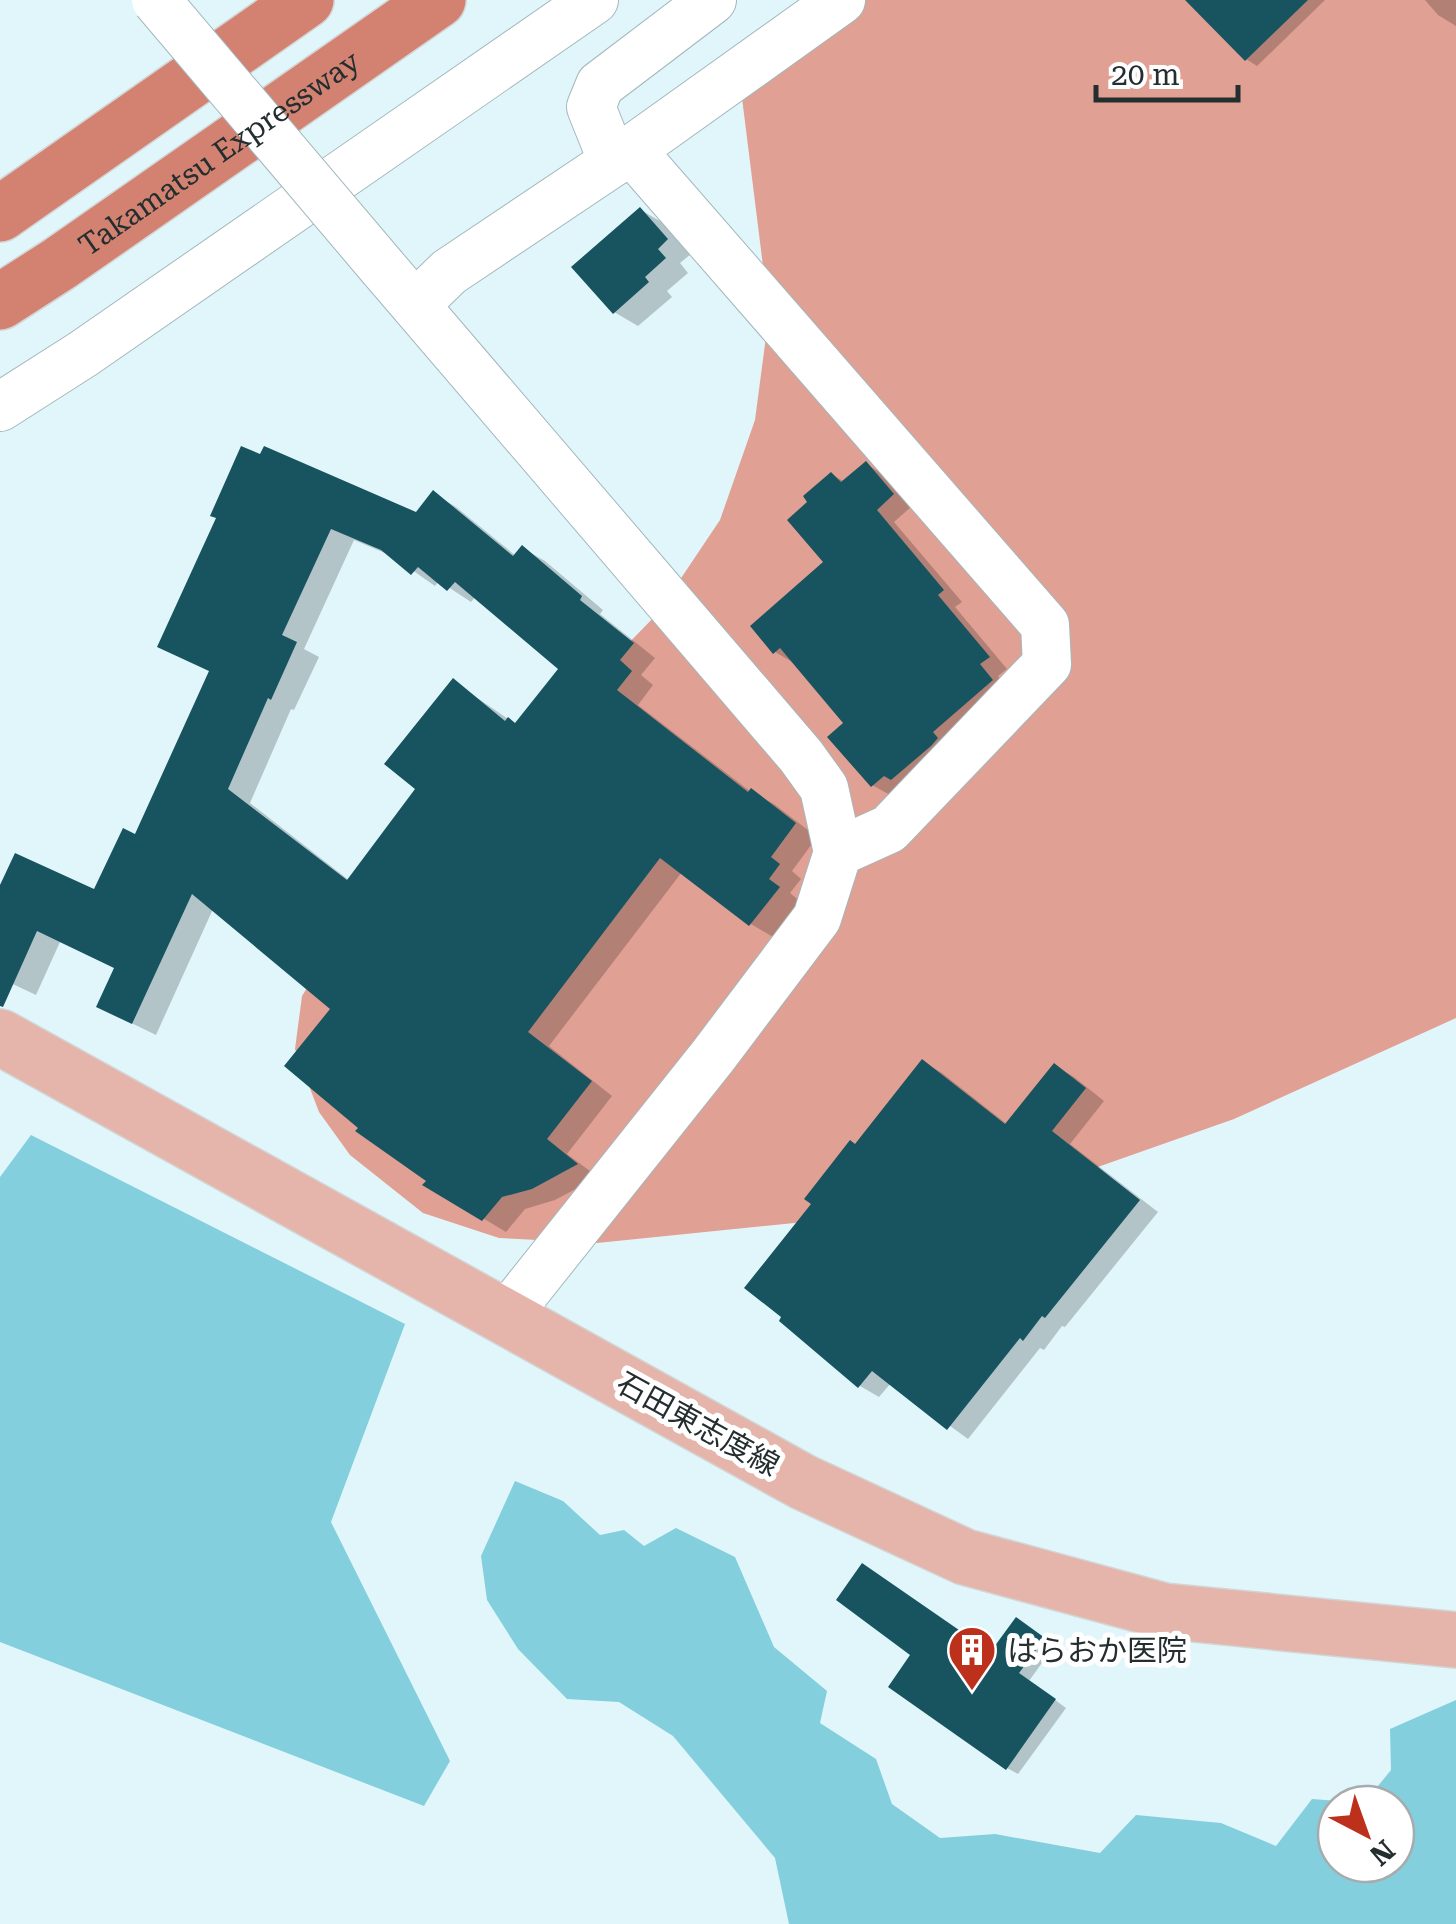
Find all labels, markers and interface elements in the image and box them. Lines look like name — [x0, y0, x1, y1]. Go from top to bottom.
scale bar — [1096, 40, 1238, 102]
street label: Takamatsu Expressway — [72, 43, 366, 262]
text: 20 m — [1111, 57, 1180, 92]
street label: 石田東志度線 — [611, 1365, 785, 1483]
building icon: はらおか医院 — [946, 1624, 998, 1692]
place label: はらおか医院 — [1007, 1633, 1187, 1668]
north arrow — [1316, 1784, 1416, 1884]
text: N — [1363, 1833, 1401, 1872]

